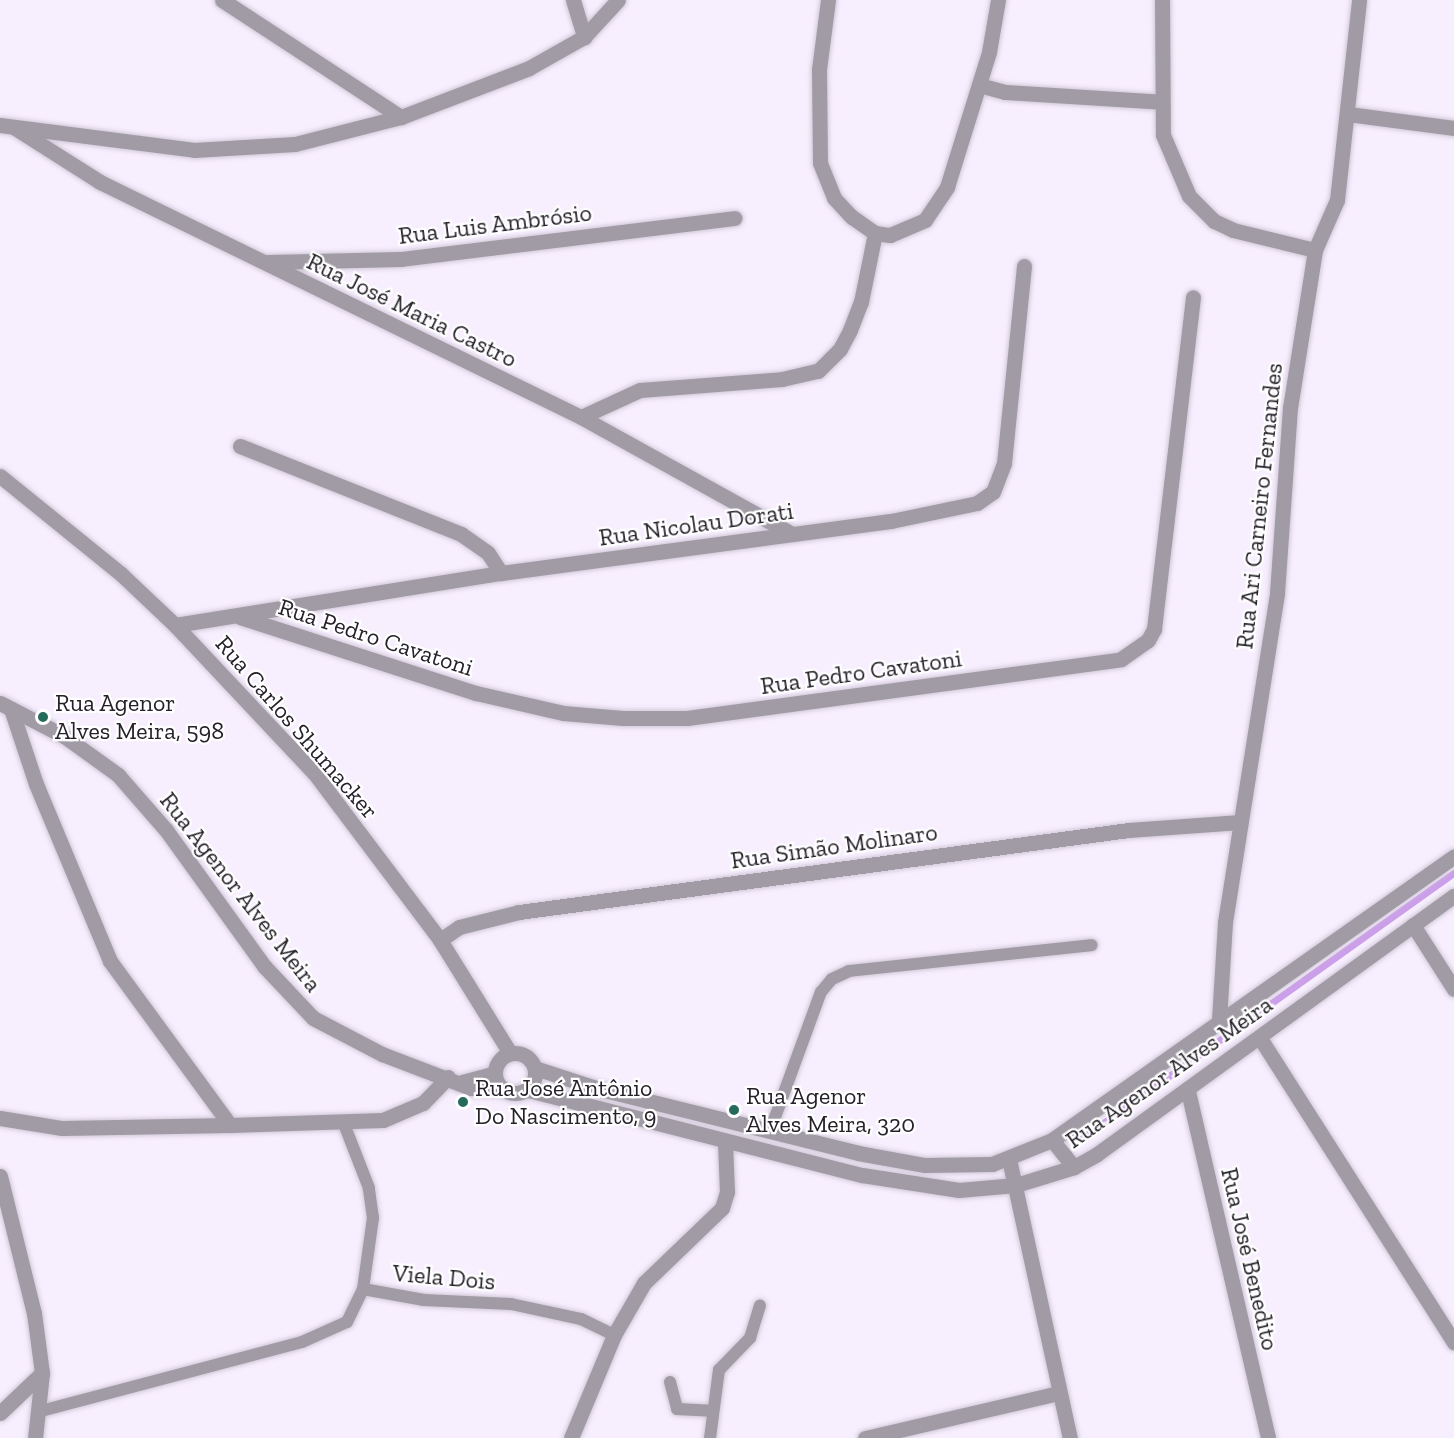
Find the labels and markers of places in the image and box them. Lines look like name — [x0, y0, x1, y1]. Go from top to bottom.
place label: Rua Agenor Alves Meira, 598 — [55, 689, 224, 745]
marker: Rua Agenor Alves Meira, 598 — [36, 710, 50, 724]
place label: Rua José Antônio Do Nascimento, 9 — [475, 1074, 656, 1130]
place label: Rua Agenor Alves Meira, 320 — [746, 1082, 915, 1138]
marker: Rua José Antônio Do Nascimento, 9 — [456, 1095, 470, 1109]
marker: Rua Agenor Alves Meira, 320 — [727, 1103, 741, 1117]

